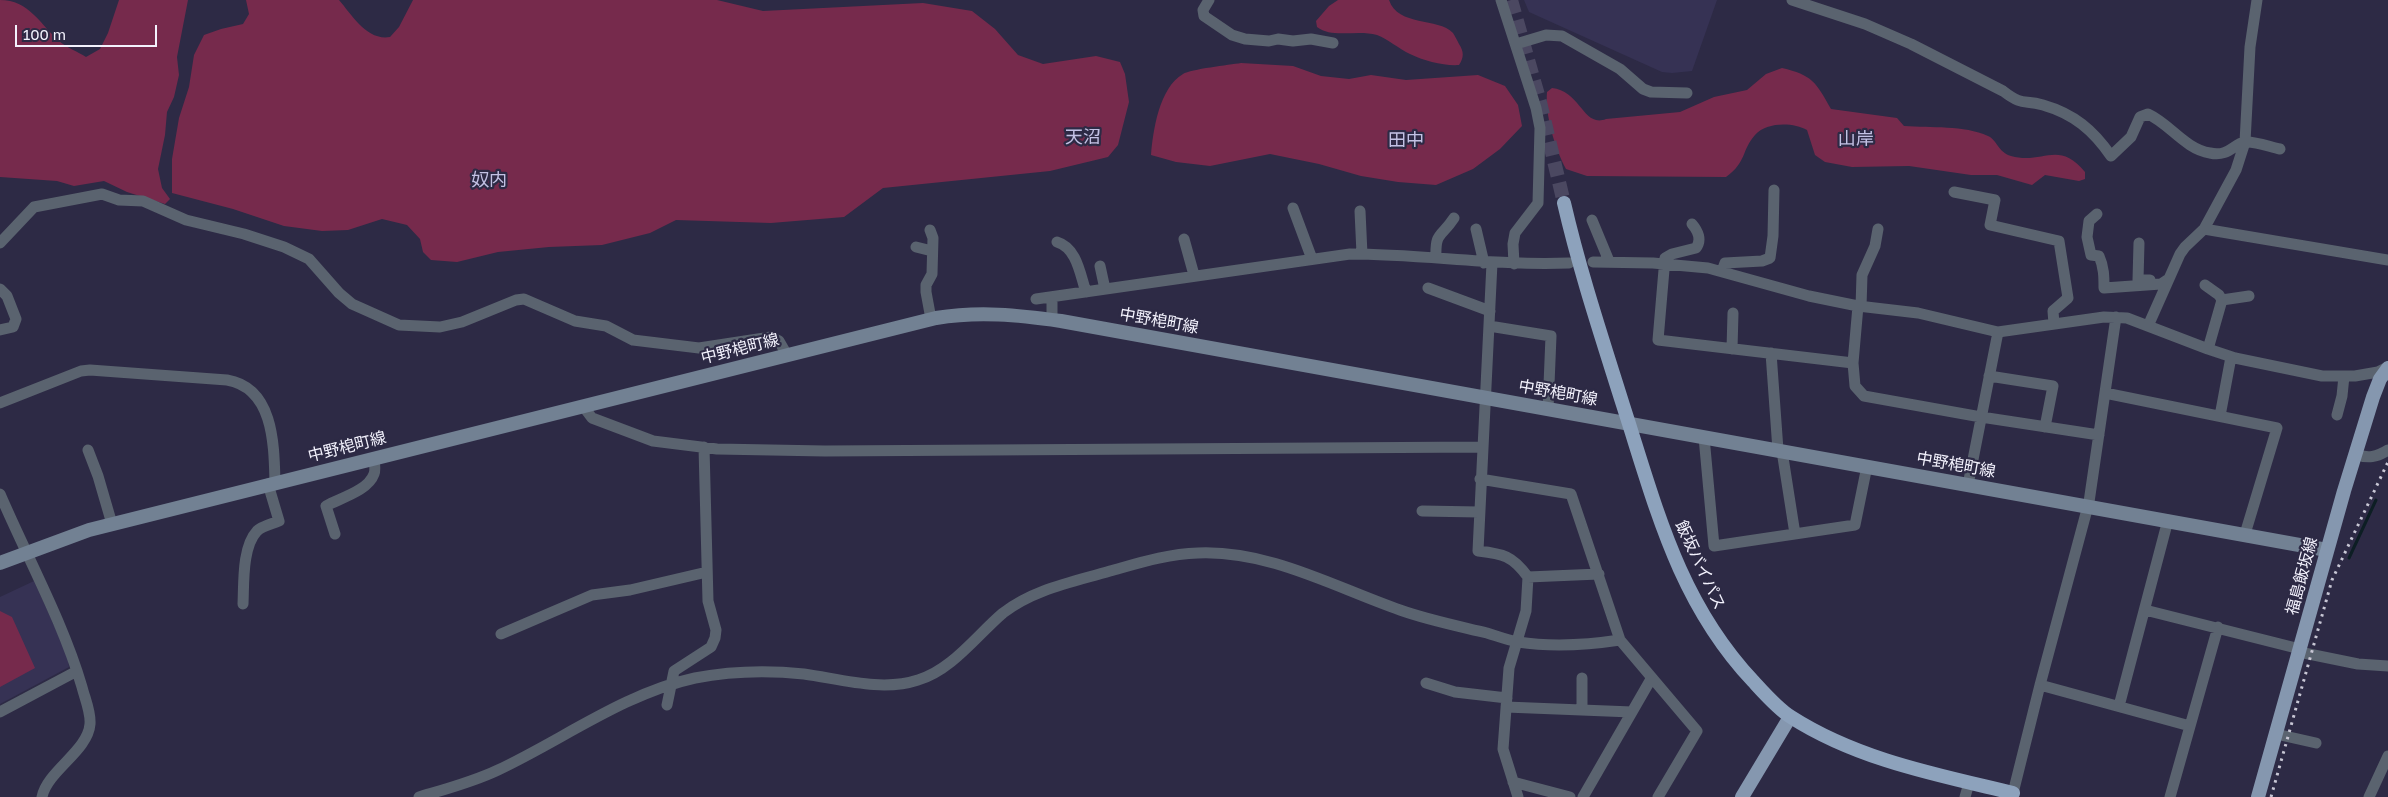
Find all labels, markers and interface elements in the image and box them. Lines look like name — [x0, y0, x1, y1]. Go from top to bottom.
scale bar — [18, 15, 160, 47]
text: 100 m — [23, 25, 66, 43]
district label: 天沼 — [1065, 126, 1101, 148]
district label: 山岸 — [1838, 128, 1874, 150]
district label: 田中 — [1388, 129, 1424, 151]
district label: 奴内 — [471, 169, 507, 191]
street label: 中野梍町線 — [1118, 305, 1200, 337]
street label: 中野梍町線 — [699, 330, 781, 368]
street label: 中野梍町線 — [1517, 377, 1599, 409]
street label: 中野梍町線 — [306, 428, 388, 466]
street label: 中野梍町線 — [1915, 449, 1997, 481]
street label: 飯坂バイパス — [1671, 517, 1729, 613]
street label: 福島飯坂線 — [2282, 535, 2322, 617]

